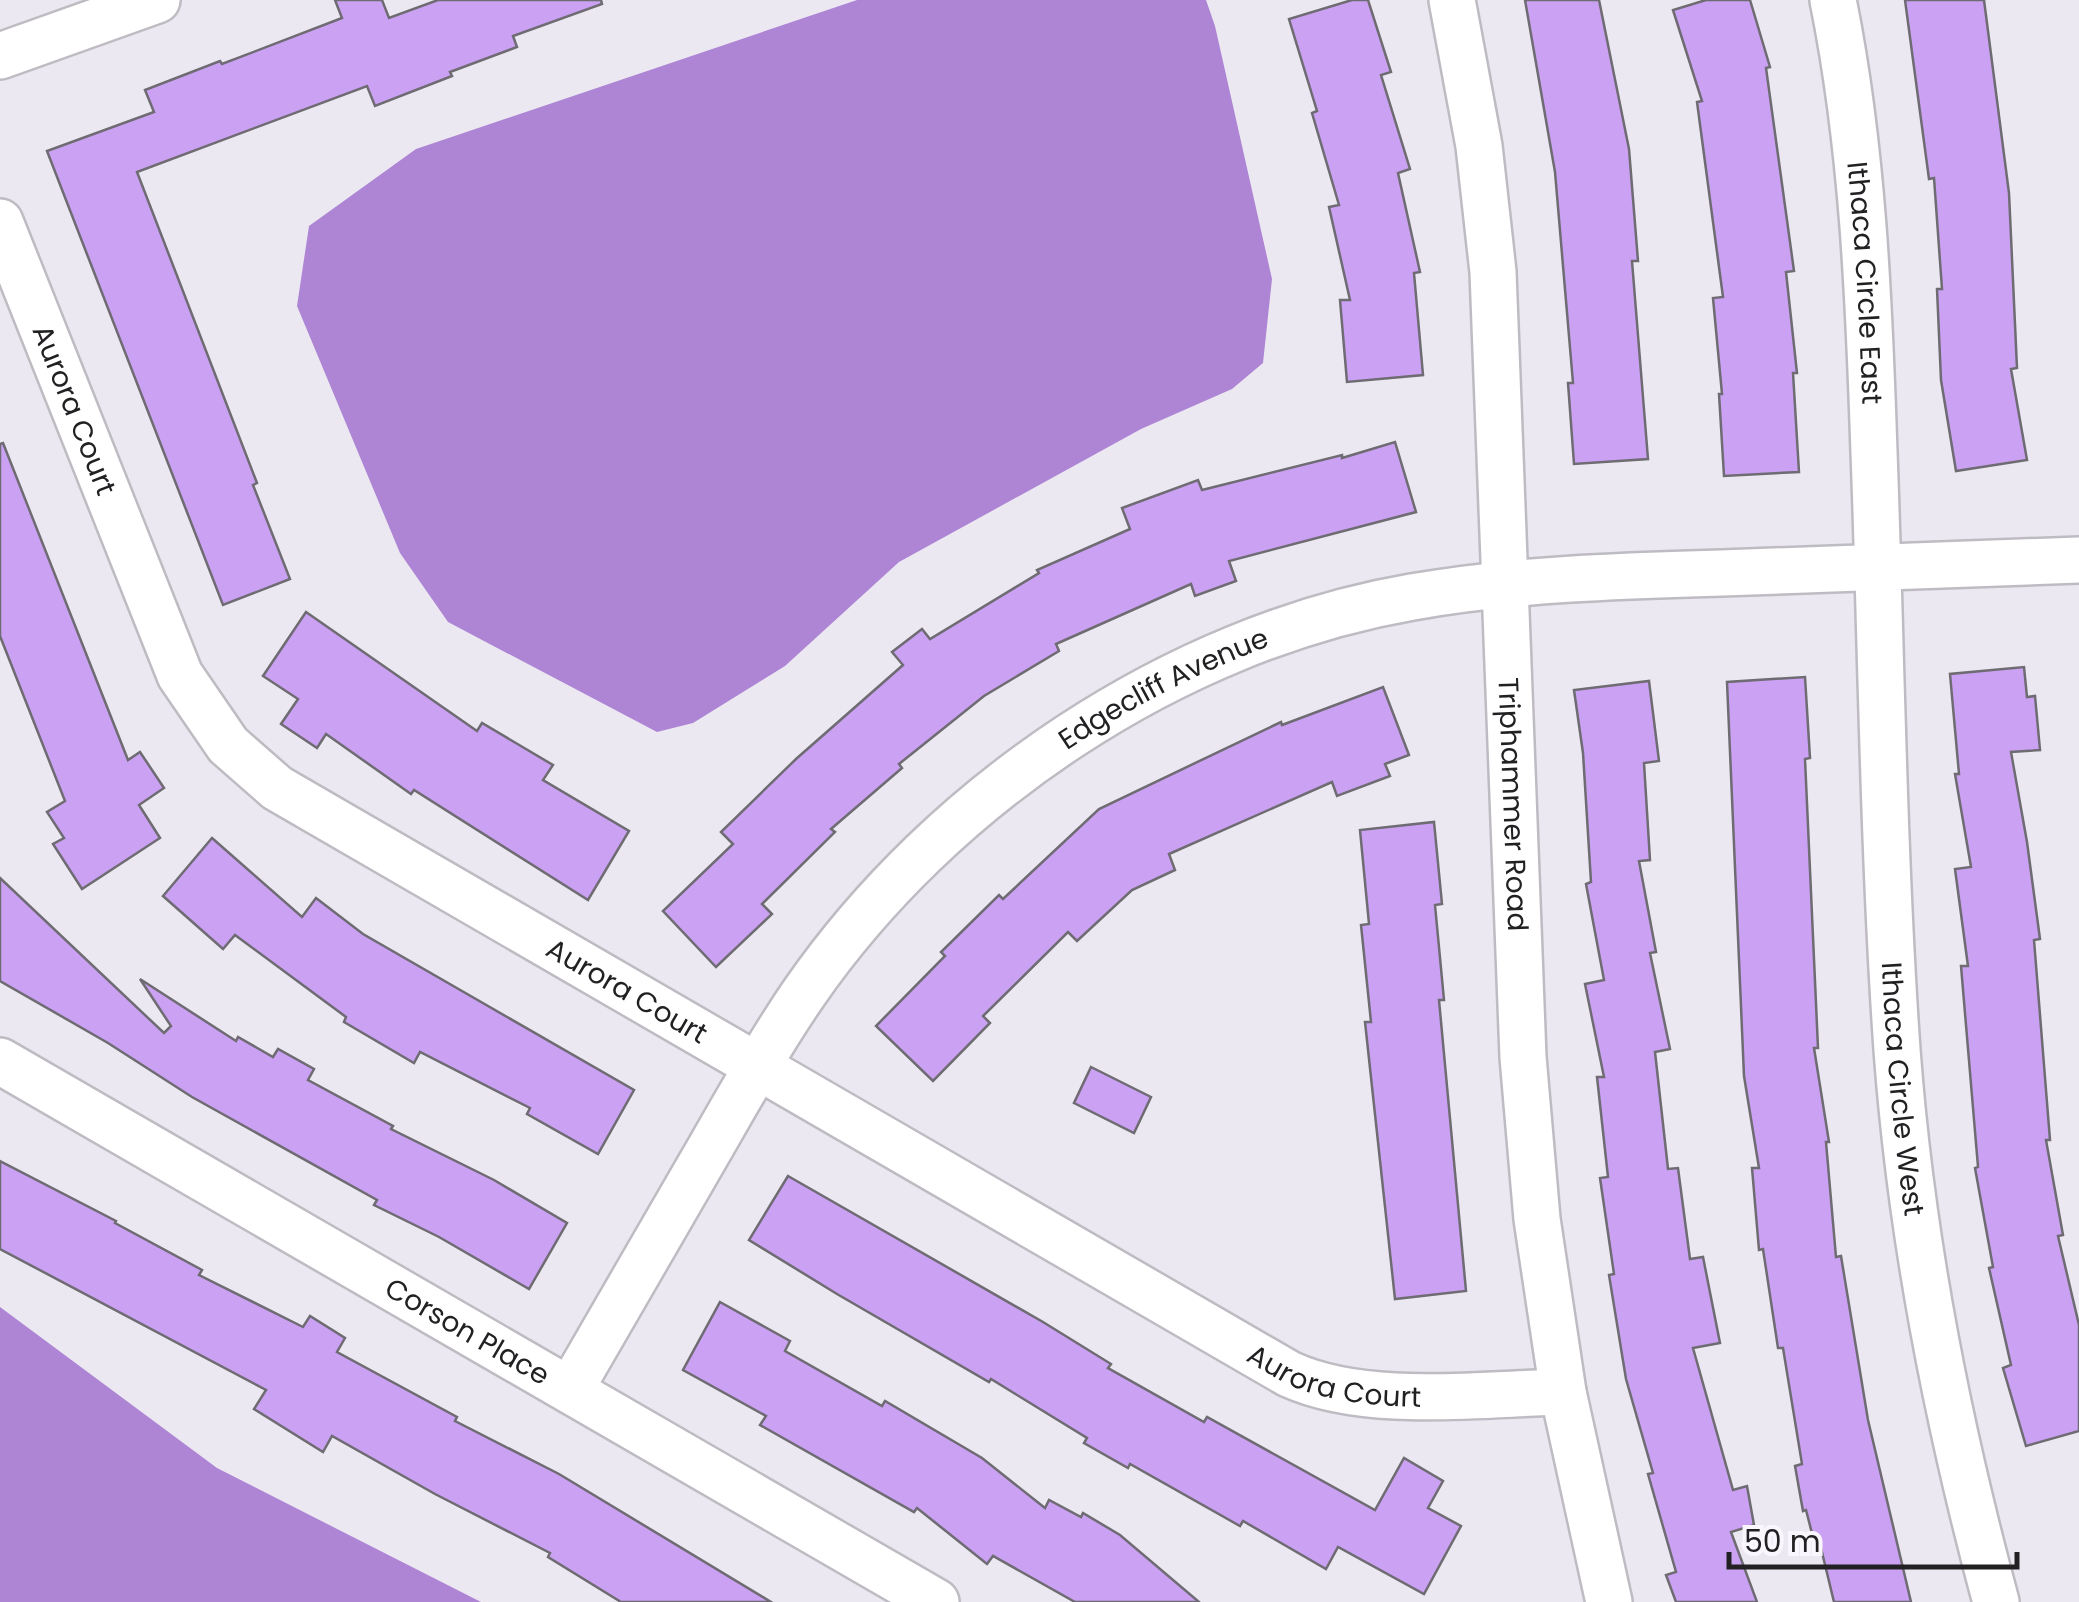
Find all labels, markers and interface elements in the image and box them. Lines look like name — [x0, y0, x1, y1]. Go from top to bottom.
street label: Ithaca Circle East — [1837, 160, 1891, 405]
street label: Aurora Court — [23, 319, 126, 501]
street label: Edgecliff Avenue — [1051, 619, 1274, 759]
street label: Triphammer Road — [1489, 677, 1537, 932]
street label: Aurora Court — [539, 929, 715, 1053]
street label: Ithaca Circle West — [1872, 961, 1934, 1218]
street label: Corson Place — [378, 1269, 557, 1395]
street label: Aurora Court — [1240, 1335, 1422, 1417]
scale bar — [1729, 1507, 2016, 1569]
text: 50 m — [1744, 1520, 1821, 1563]

